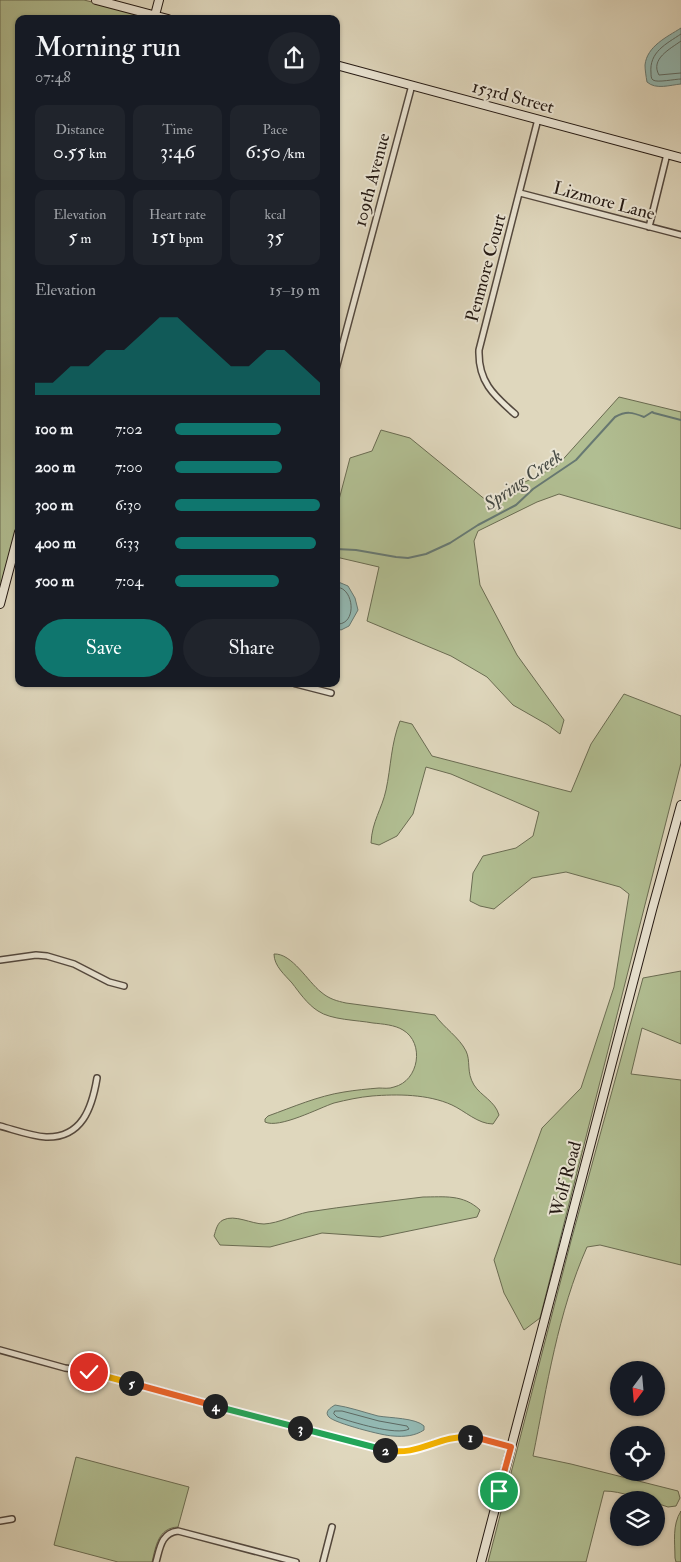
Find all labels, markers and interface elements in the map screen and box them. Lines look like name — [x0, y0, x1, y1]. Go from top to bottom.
text: Morning run — [35, 30, 181, 65]
button: share — [268, 32, 320, 84]
text: 07:48 — [35, 67, 71, 87]
street label: 153rd Street — [470, 75, 557, 119]
text: Distance — [55, 121, 104, 138]
text: Time — [162, 121, 193, 138]
text: Pace — [263, 121, 288, 138]
street label: 109th Avenue — [348, 130, 396, 229]
text: 0.55 — [53, 138, 86, 165]
text: 3:46 — [160, 138, 195, 165]
text: 6:50 — [245, 138, 281, 165]
text: km — [86, 145, 107, 162]
text: /km — [281, 145, 305, 162]
street label: Lizmore Lane — [551, 176, 658, 226]
text: Elevation — [53, 206, 107, 223]
text: Heart rate — [149, 206, 206, 223]
text: kcal — [264, 206, 286, 223]
street label: Penmore Court — [461, 211, 512, 325]
text: 5 — [68, 223, 78, 250]
text: 151 — [152, 223, 176, 250]
text: 35 — [267, 223, 284, 250]
text: m — [78, 230, 91, 247]
text: bpm — [176, 230, 203, 247]
text: Elevation — [35, 280, 96, 300]
text: 15–19 m — [270, 280, 320, 300]
text: 100 m — [35, 419, 73, 439]
text: 7:02 — [115, 419, 143, 439]
water label: Spring Creek — [478, 444, 567, 516]
text: 200 m — [35, 457, 75, 477]
text: 7:00 — [115, 457, 143, 477]
text: 300 m — [35, 495, 73, 515]
text: 6:30 — [115, 495, 141, 515]
text: 400 m — [35, 533, 76, 553]
text: 6:33 — [115, 533, 139, 553]
text: 500 m — [35, 571, 74, 591]
text: 7:04 — [115, 571, 143, 591]
button: Save — [35, 619, 173, 677]
button: Share — [183, 619, 320, 677]
street label: Wolf Road — [545, 1139, 587, 1220]
pin — [68, 1351, 110, 1393]
icon: check — [75, 1358, 103, 1386]
north arrow — [610, 1361, 665, 1416]
map controls — [610, 1361, 665, 1546]
pin: 5 — [118, 1370, 144, 1396]
text: 5 — [128, 1375, 135, 1392]
pin: 4 — [202, 1394, 228, 1418]
text: 4 — [212, 1398, 219, 1415]
pin: 3 — [288, 1416, 312, 1440]
text: 3 — [298, 1420, 303, 1437]
pin: 1 — [458, 1424, 482, 1450]
button: locate — [610, 1426, 665, 1481]
text: 1 — [468, 1429, 473, 1446]
pin: 2 — [372, 1438, 398, 1462]
text: 2 — [382, 1442, 389, 1459]
pin — [478, 1470, 520, 1512]
icon: arrive — [485, 1477, 513, 1505]
button: layers — [610, 1491, 665, 1546]

